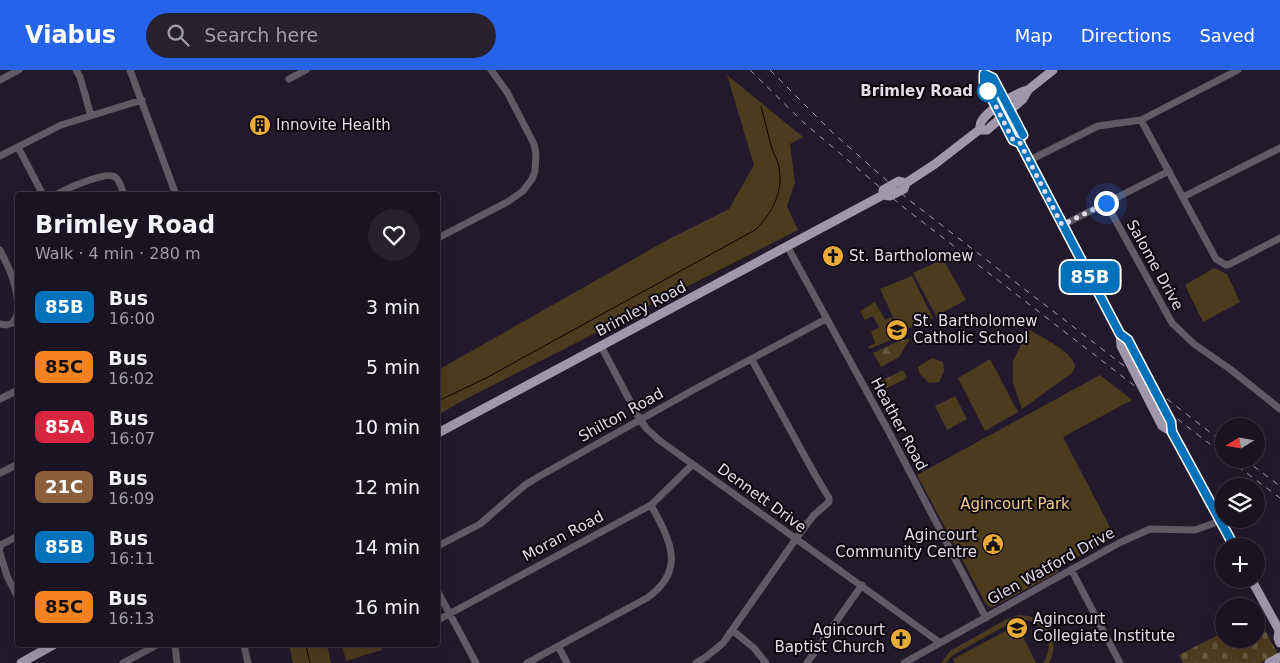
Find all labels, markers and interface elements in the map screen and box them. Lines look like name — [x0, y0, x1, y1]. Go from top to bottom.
search box — [146, 13, 496, 58]
text: Viabus — [25, 21, 116, 49]
icon: search — [164, 21, 192, 49]
text: Search here — [204, 24, 318, 46]
text: Map — [1015, 25, 1053, 46]
text: Directions — [1081, 25, 1171, 46]
text: Saved — [1199, 25, 1255, 46]
marker: Brimley Road — [977, 80, 999, 102]
place label: Brimley Road — [860, 82, 973, 100]
building icon: Innovite Health — [248, 113, 272, 137]
place label: Innovite Health — [276, 116, 391, 134]
your location — [1094, 191, 1119, 216]
button: heart — [368, 209, 420, 261]
text: Brimley Road — [35, 211, 215, 239]
street label: Salome Drive — [1123, 217, 1187, 313]
text: Walk · 4 min · 280 m — [35, 244, 200, 263]
church icon: St. Bartholomew — [821, 244, 845, 268]
place label: St. Bartholomew — [849, 247, 974, 265]
line badge: 85B — [1061, 261, 1119, 293]
text: 85B — [1071, 266, 1109, 287]
street label: Brimley Road — [593, 278, 689, 340]
text: Bus — [109, 287, 148, 309]
text: 85B — [45, 296, 84, 317]
text: 3 min — [366, 296, 420, 318]
text: 16:00 — [109, 309, 155, 328]
place label: St. Bartholomew Catholic School — [913, 312, 1038, 347]
school or university icon: St. Bartholomew Catholic School — [885, 318, 909, 342]
text: Bus — [108, 347, 148, 369]
text: 85C — [45, 356, 83, 377]
text: 5 min — [366, 356, 420, 378]
text: 16:02 — [108, 369, 154, 388]
street label: Heather Road — [867, 374, 931, 474]
street label: Shilton Road — [575, 384, 667, 446]
text: Bus — [109, 407, 148, 429]
text: 85A — [45, 416, 84, 437]
text: 10 min — [354, 416, 420, 438]
north arrow — [1215, 418, 1265, 468]
map controls — [1215, 418, 1265, 648]
text: 16:07 — [109, 429, 155, 448]
street label: Dennett Drive — [714, 460, 810, 536]
text: Bus — [108, 467, 148, 489]
text: 21C — [45, 476, 83, 497]
text: 12 min — [354, 476, 420, 498]
button: layers — [1215, 478, 1265, 528]
text: 16:09 — [108, 489, 154, 508]
park label: Agincourt Park — [960, 495, 1070, 513]
street label: Moran Road — [519, 507, 607, 565]
street label: Glen Watford Drive — [984, 523, 1118, 609]
place label: Agincourt Community Centre — [835, 526, 977, 561]
text: Bus — [109, 527, 148, 549]
public building icon: Agincourt Community Centre — [981, 532, 1005, 556]
text: 85B — [45, 536, 84, 557]
text: 14 min — [354, 536, 420, 558]
button: + — [1215, 538, 1265, 588]
text: 16:11 — [109, 549, 155, 568]
text: Bus — [108, 587, 148, 609]
text: 85C — [45, 596, 83, 617]
text: 16 min — [354, 596, 420, 618]
button: − — [1215, 598, 1265, 648]
text: 16:13 — [108, 609, 154, 628]
place label: Agincourt Collegiate Institute — [1033, 610, 1175, 645]
school or university icon: Agincourt Collegiate Institute — [1005, 616, 1029, 640]
place label: Agincourt Baptist Church — [774, 621, 885, 656]
church icon: Agincourt Baptist Church — [889, 627, 913, 651]

